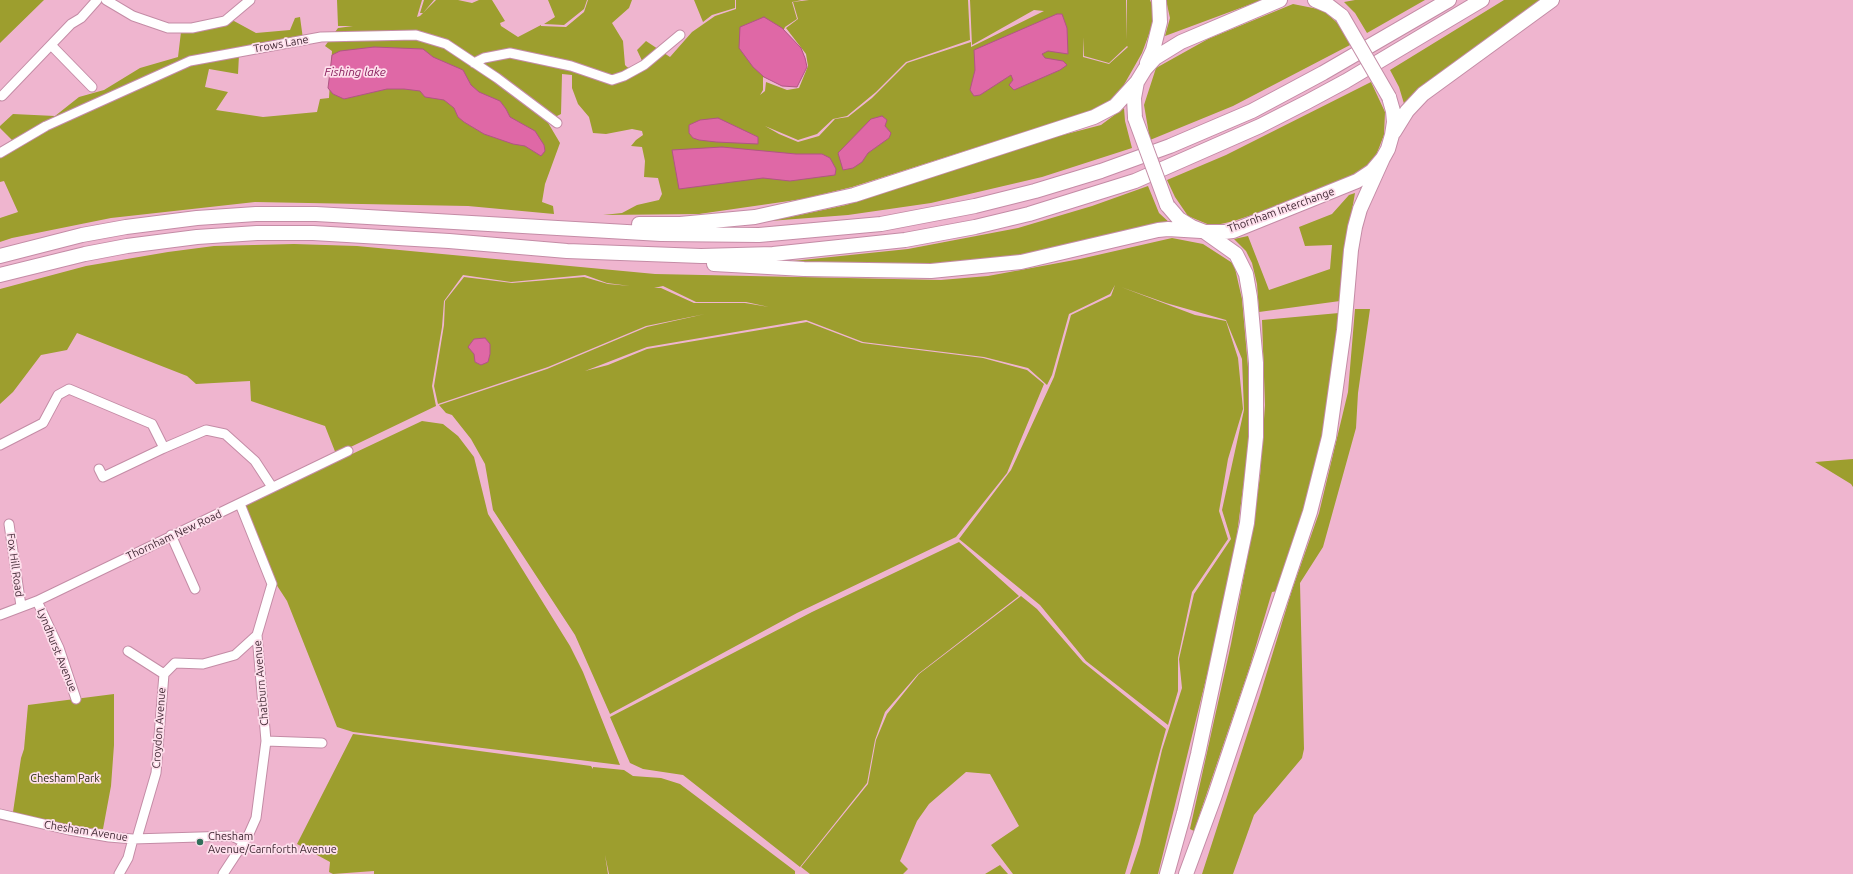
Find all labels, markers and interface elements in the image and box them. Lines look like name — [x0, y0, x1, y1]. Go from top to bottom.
street label: Trows Lane — [252, 33, 310, 55]
water label: Fishing lake — [324, 65, 386, 79]
street label: Thornham Interchange — [1226, 185, 1336, 235]
street label: Thornham New Road — [124, 507, 224, 563]
street label: Fox Hill Road — [4, 532, 26, 598]
street label: Lyndhurst Avenue — [34, 606, 80, 694]
street label: Chatburn Avenue — [251, 640, 271, 726]
street label: Croydon Avenue — [150, 687, 168, 769]
park label: Chesham Park — [30, 771, 100, 785]
street label: Chesham Avenue — [43, 818, 129, 844]
place label: Chesham Avenue/Carnforth Avenue — [208, 829, 337, 855]
marker: Chesham Avenue/Carnforth Avenue — [195, 837, 205, 847]

